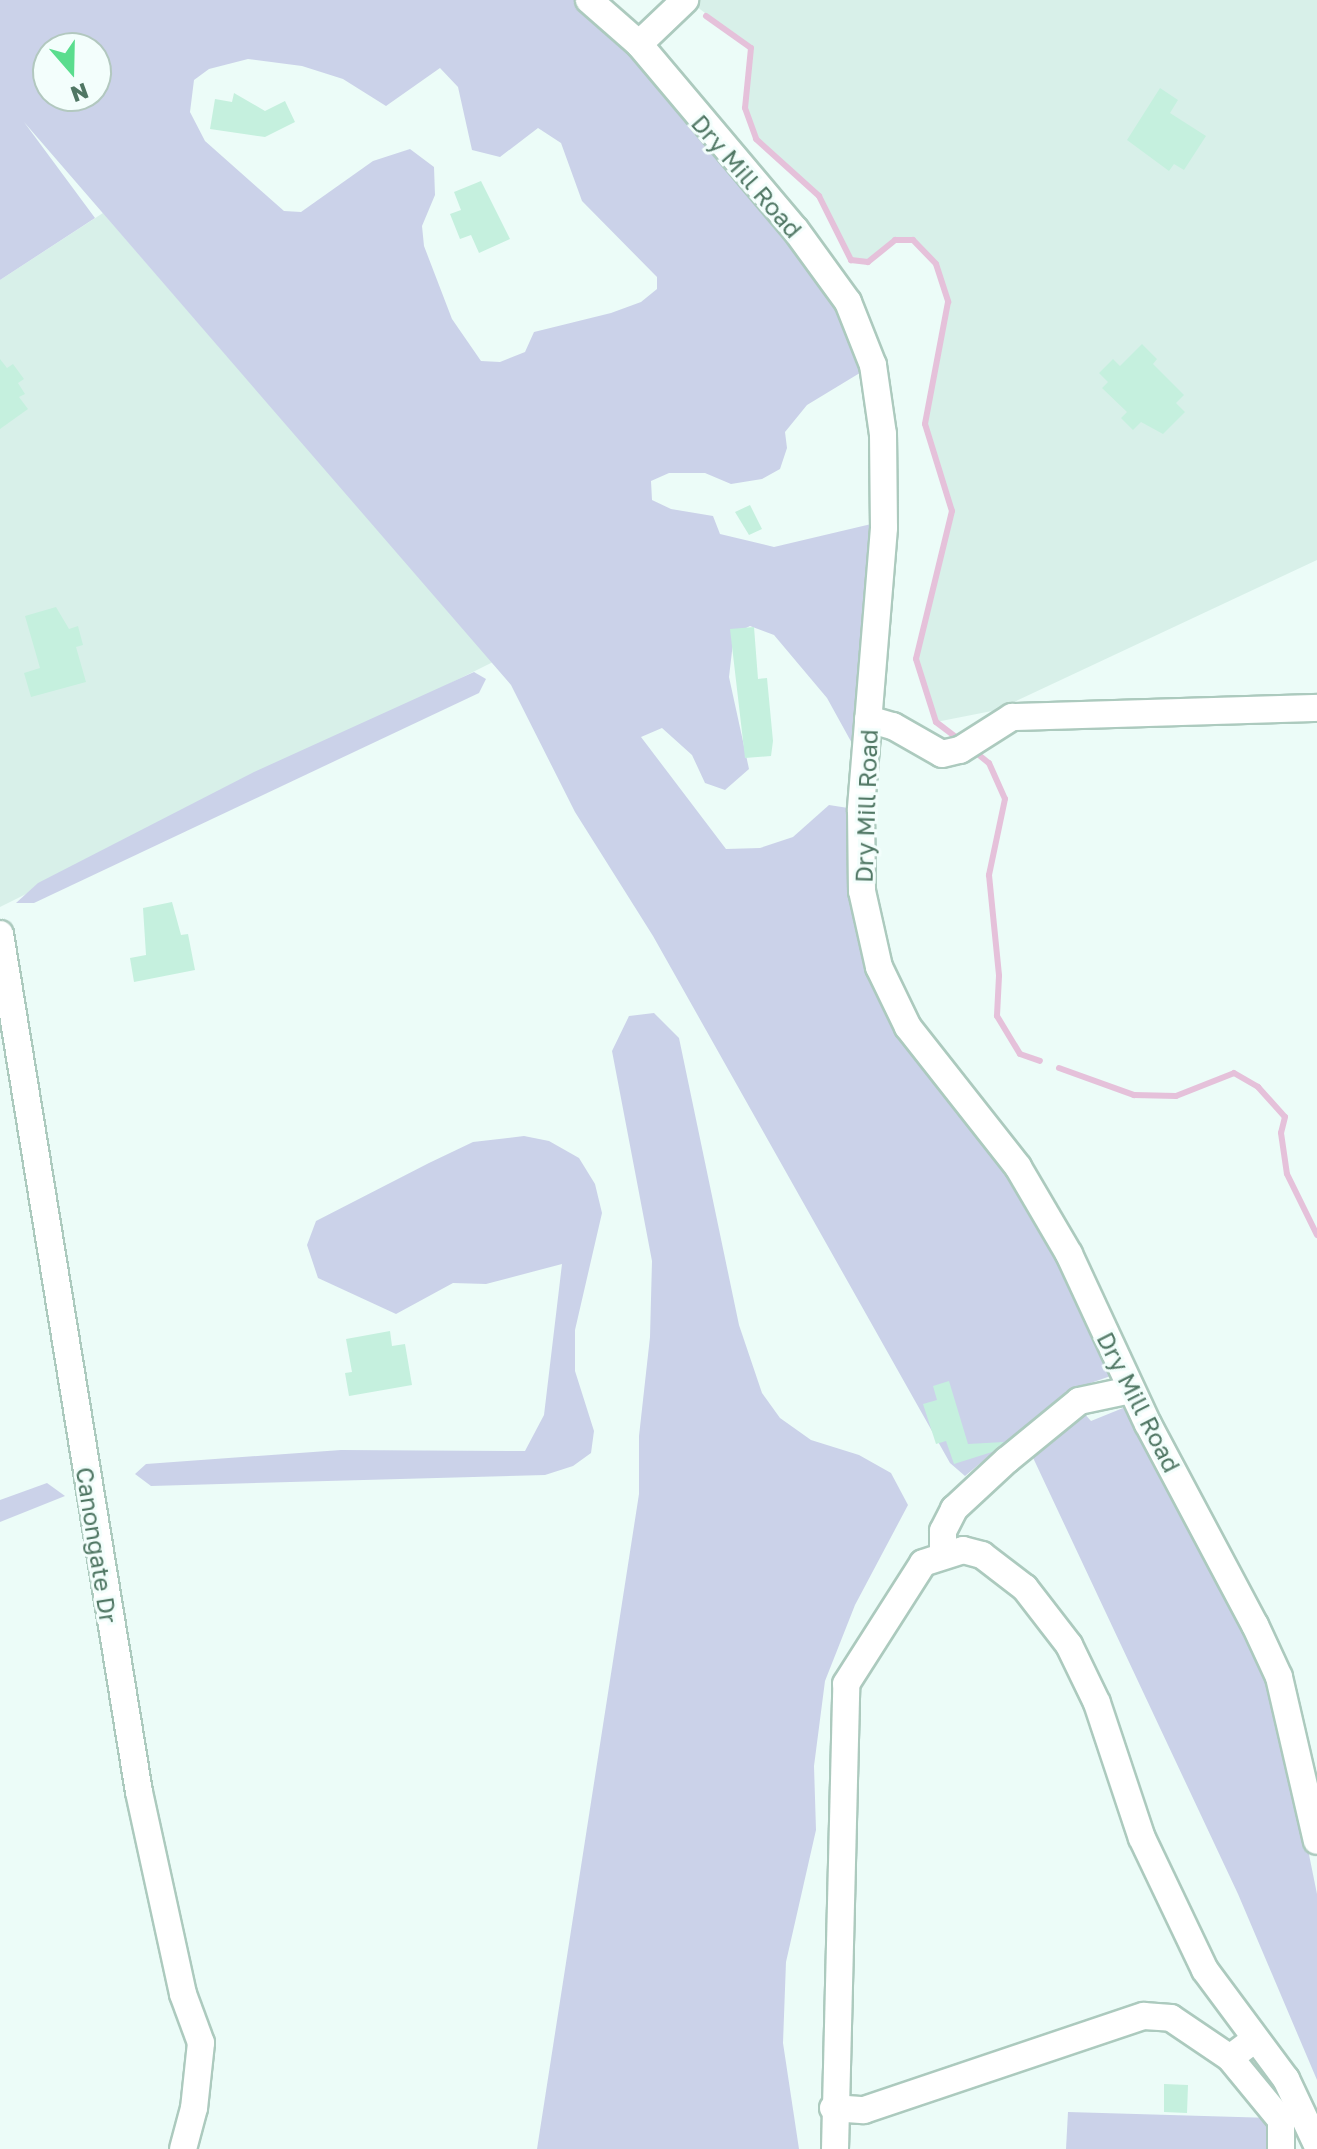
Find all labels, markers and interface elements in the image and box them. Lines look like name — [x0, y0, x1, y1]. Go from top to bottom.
north arrow — [32, 32, 112, 112]
text: N — [67, 78, 92, 109]
street label: Dry Mill Road — [686, 109, 808, 243]
street label: Dry Mill Road — [849, 729, 883, 883]
street label: Dry Mill Road — [1091, 1327, 1187, 1477]
street label: Canongate Dr — [70, 1465, 124, 1625]

